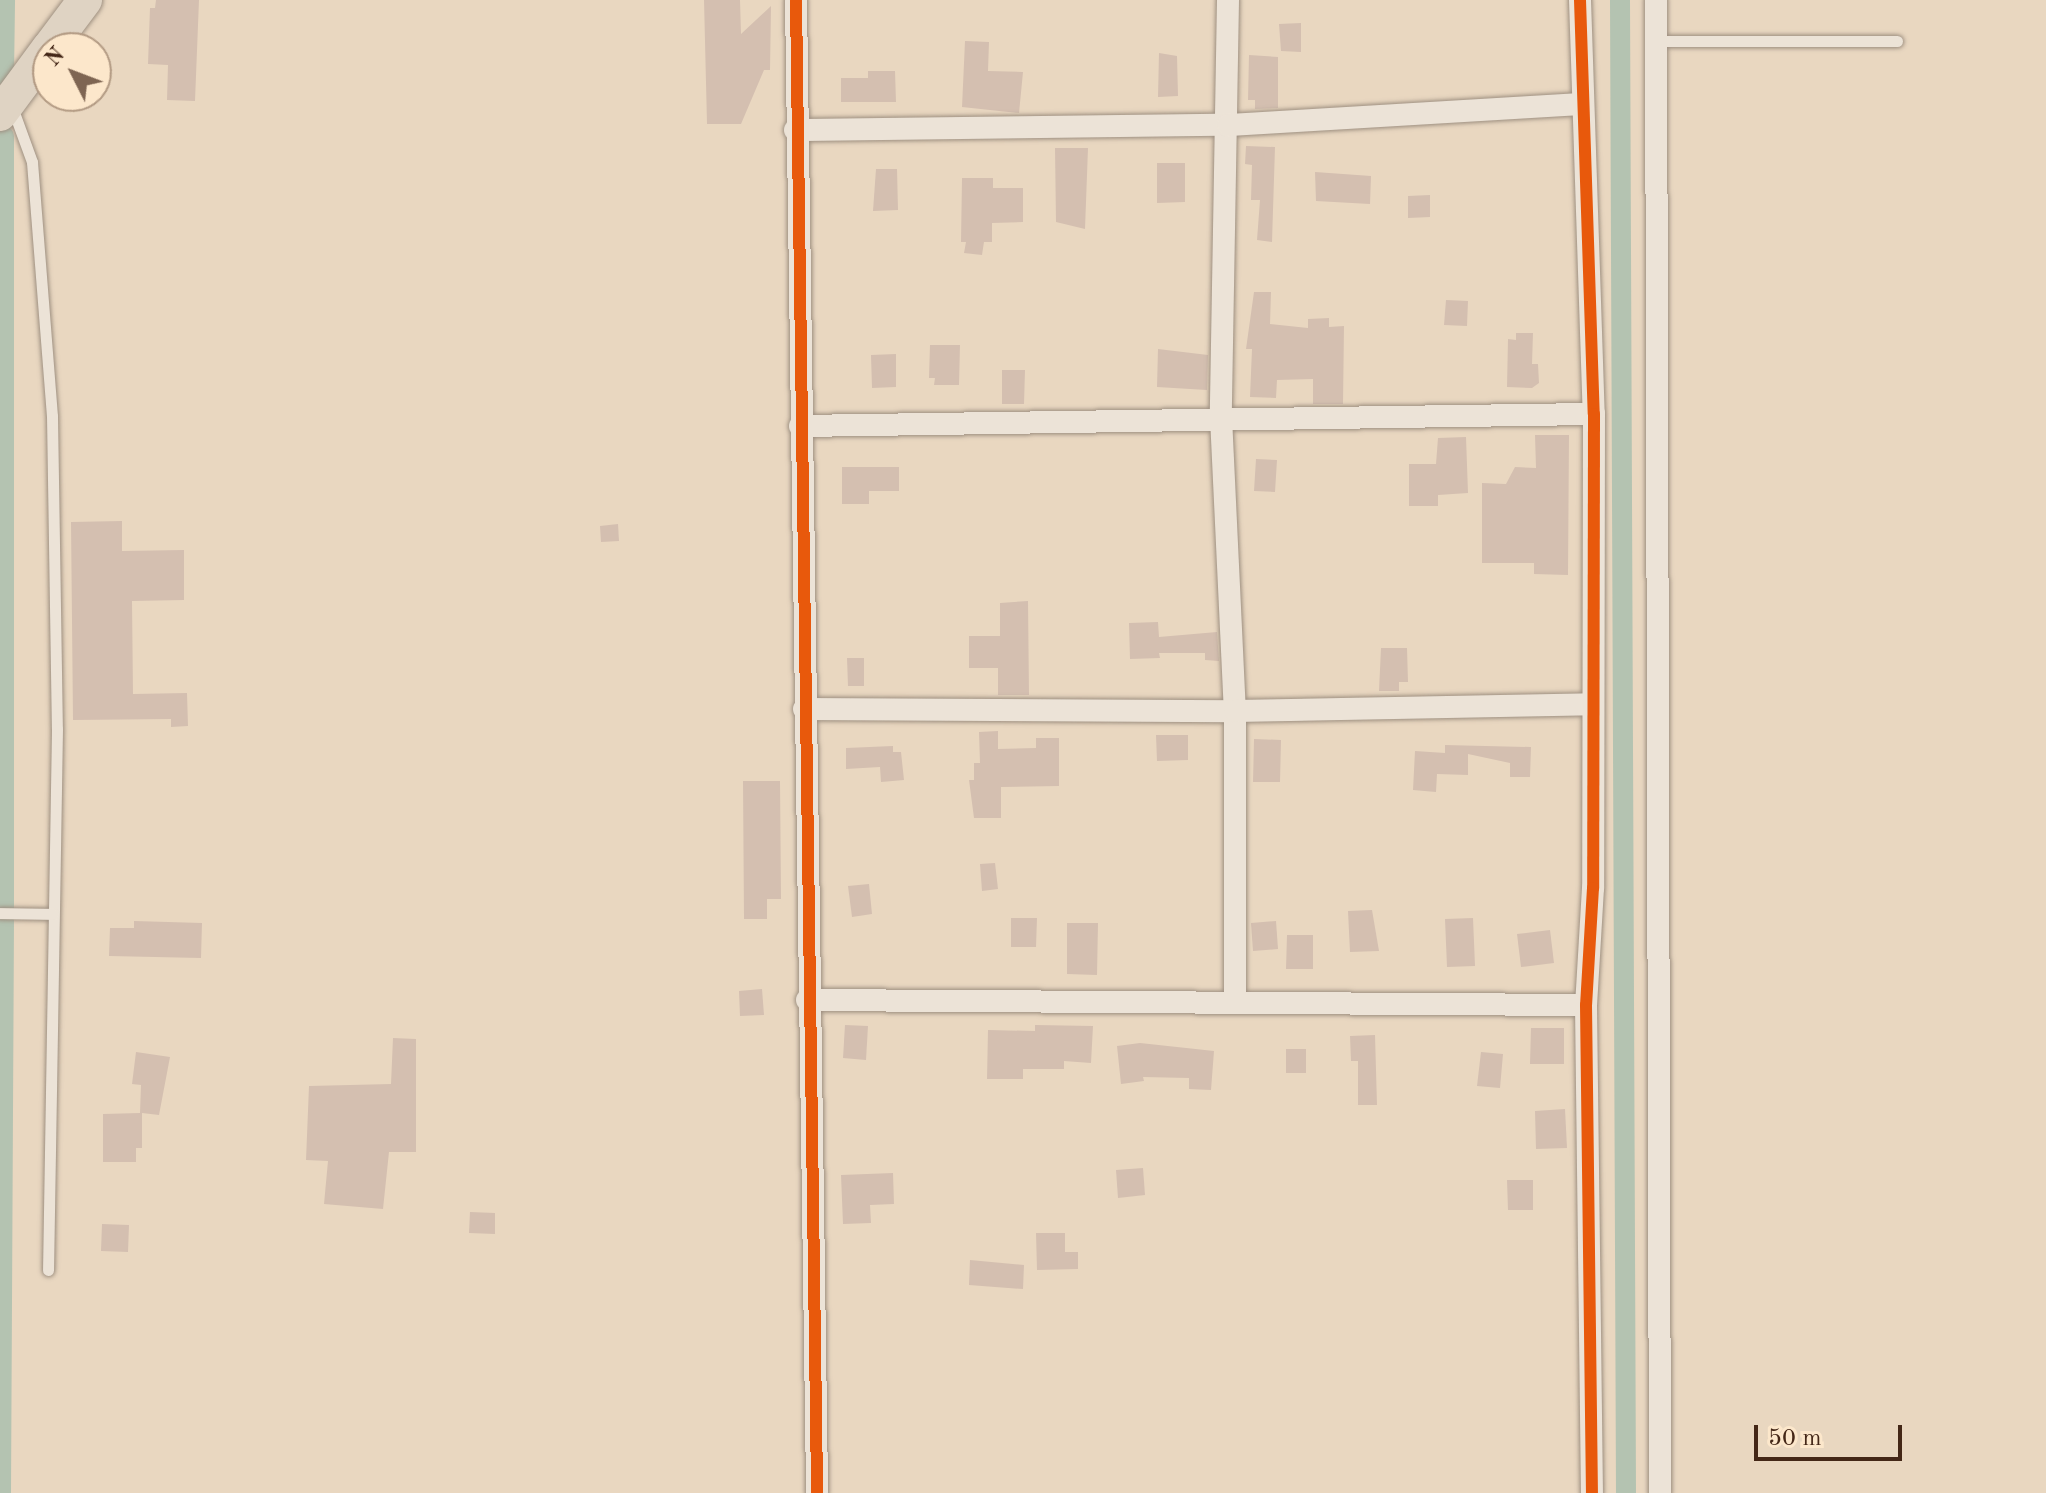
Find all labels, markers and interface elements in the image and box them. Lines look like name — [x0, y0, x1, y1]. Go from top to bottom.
north arrow — [32, 32, 112, 112]
text: N — [42, 44, 69, 71]
scale bar — [1758, 1409, 1906, 1459]
text: 50 m — [1768, 1427, 1822, 1451]

